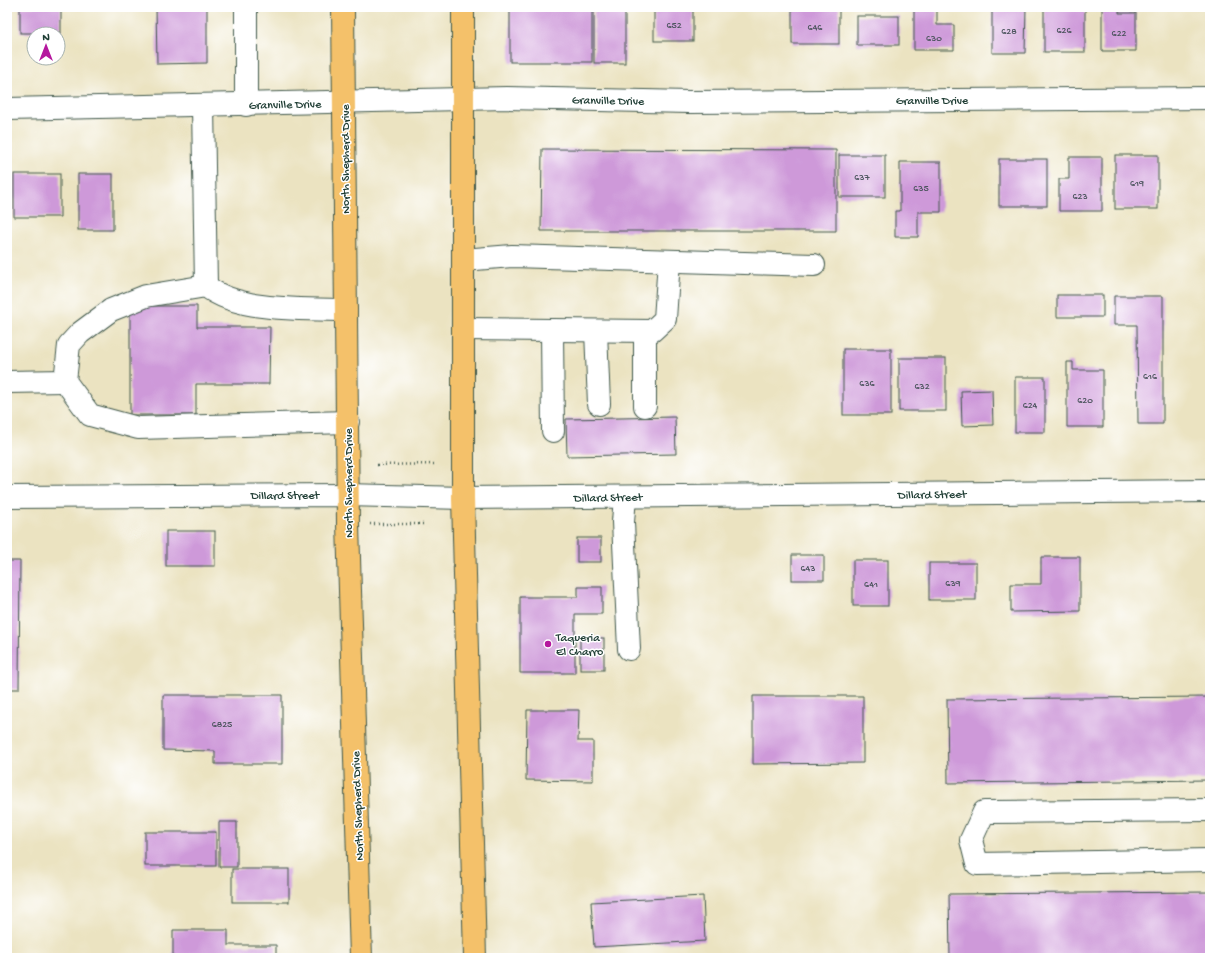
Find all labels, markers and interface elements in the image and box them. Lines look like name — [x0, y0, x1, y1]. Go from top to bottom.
house number: 652 — [666, 20, 682, 32]
house number: 646 — [808, 22, 823, 34]
house number: 626 — [1056, 25, 1072, 37]
north arrow — [26, 26, 66, 66]
house number: 628 — [1001, 26, 1017, 38]
house number: 622 — [1112, 28, 1127, 40]
text: N — [42, 32, 50, 44]
house number: 630 — [926, 33, 942, 45]
street label: Granville Drive — [572, 94, 645, 110]
street label: Granville Drive — [896, 95, 969, 109]
street label: Granville Drive — [249, 98, 322, 114]
street label: North Shepherd Drive — [340, 103, 354, 214]
house number: 637 — [854, 172, 871, 184]
house number: 619 — [1130, 178, 1144, 190]
house number: 635 — [913, 183, 929, 195]
house number: 623 — [1072, 191, 1088, 203]
house number: 616 — [1143, 371, 1158, 383]
house number: 636 — [859, 378, 876, 390]
house number: 632 — [914, 381, 930, 393]
house number: 620 — [1077, 395, 1093, 407]
house number: 624 — [1023, 400, 1038, 412]
street label: North Shepherd Drive — [343, 427, 357, 538]
street label: Dillard Street — [897, 488, 967, 504]
street label: Dillard Street — [250, 490, 320, 504]
street label: Dillard Street — [573, 491, 643, 507]
house number: 643 — [801, 563, 816, 575]
house number: 639 — [945, 578, 961, 590]
house number: 641 — [864, 579, 878, 591]
place label: Taqueria El Charro — [555, 632, 603, 660]
marker: Taqueria El Charro — [543, 639, 553, 649]
house number: 6825 — [212, 719, 232, 731]
street label: North Shepherd Drive — [350, 750, 368, 861]

